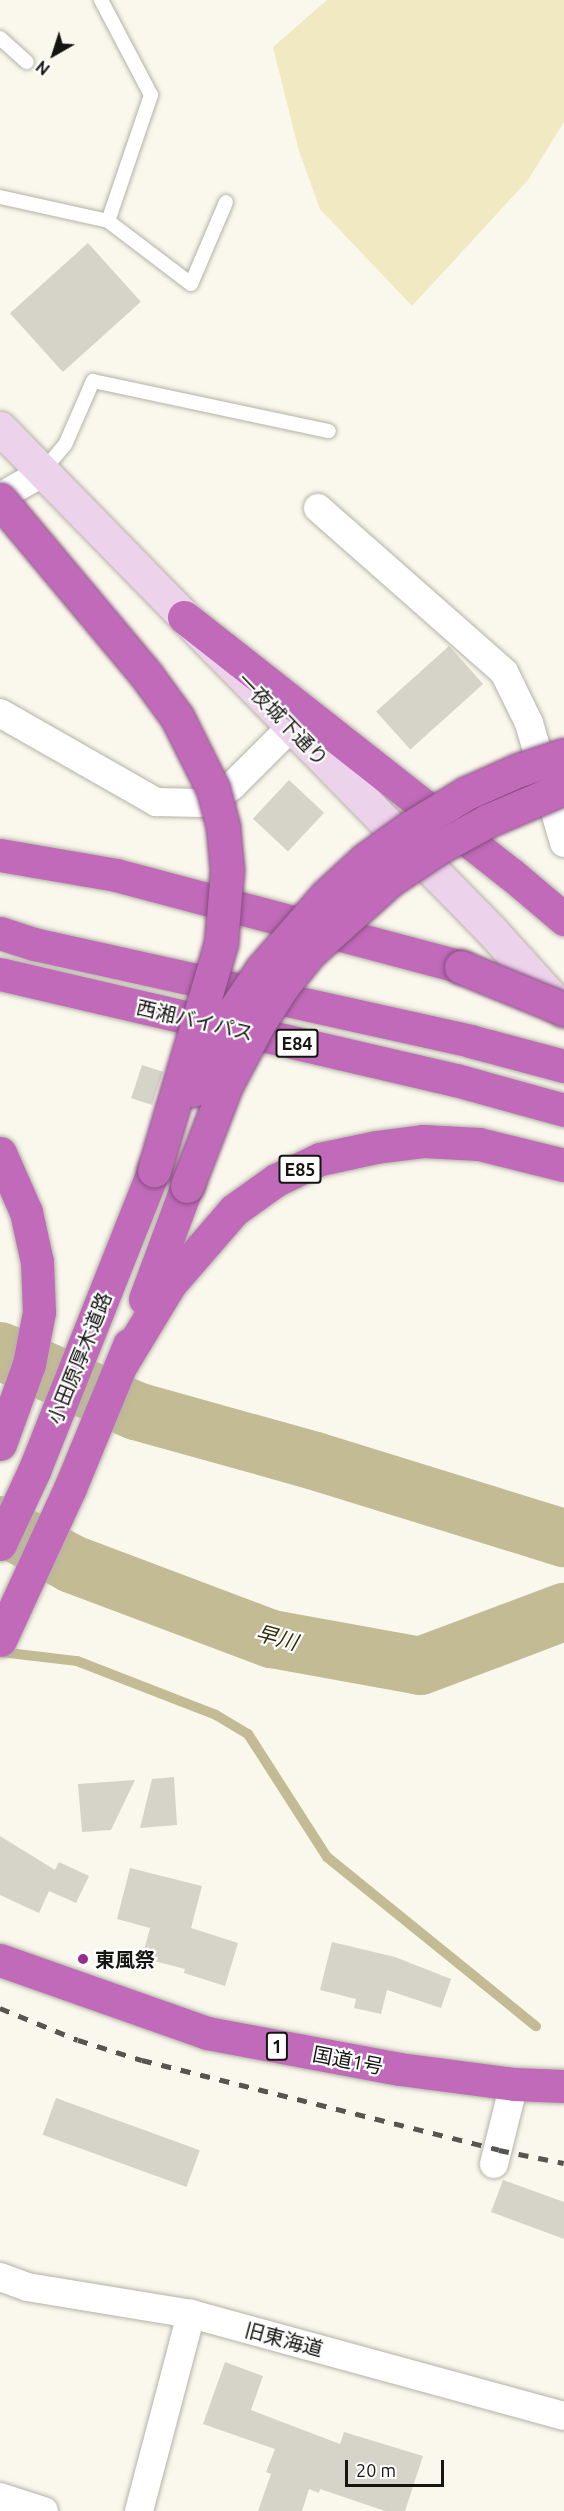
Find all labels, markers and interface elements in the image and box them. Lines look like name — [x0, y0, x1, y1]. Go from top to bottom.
north arrow — [24, 24, 84, 84]
text: N — [32, 57, 53, 79]
street label: 一夜城下通り — [233, 668, 333, 770]
street label: 西湘バイパス — [134, 995, 256, 1045]
road number: E84 — [274, 1028, 320, 1058]
road number: E85 — [278, 1154, 322, 1184]
street label: 小田原厚木道路 — [42, 1289, 116, 1427]
water label: 早川 — [253, 1619, 301, 1655]
place label: 東風祭 — [95, 1947, 155, 1971]
marker: 東風祭 — [76, 1952, 90, 1966]
road number: 1 — [265, 2031, 289, 2061]
street label: 国道1号 — [311, 2041, 385, 2079]
street label: 旧東海道 — [242, 2317, 326, 2361]
scale bar — [348, 2448, 447, 2486]
text: 20 m — [356, 2460, 396, 2480]

